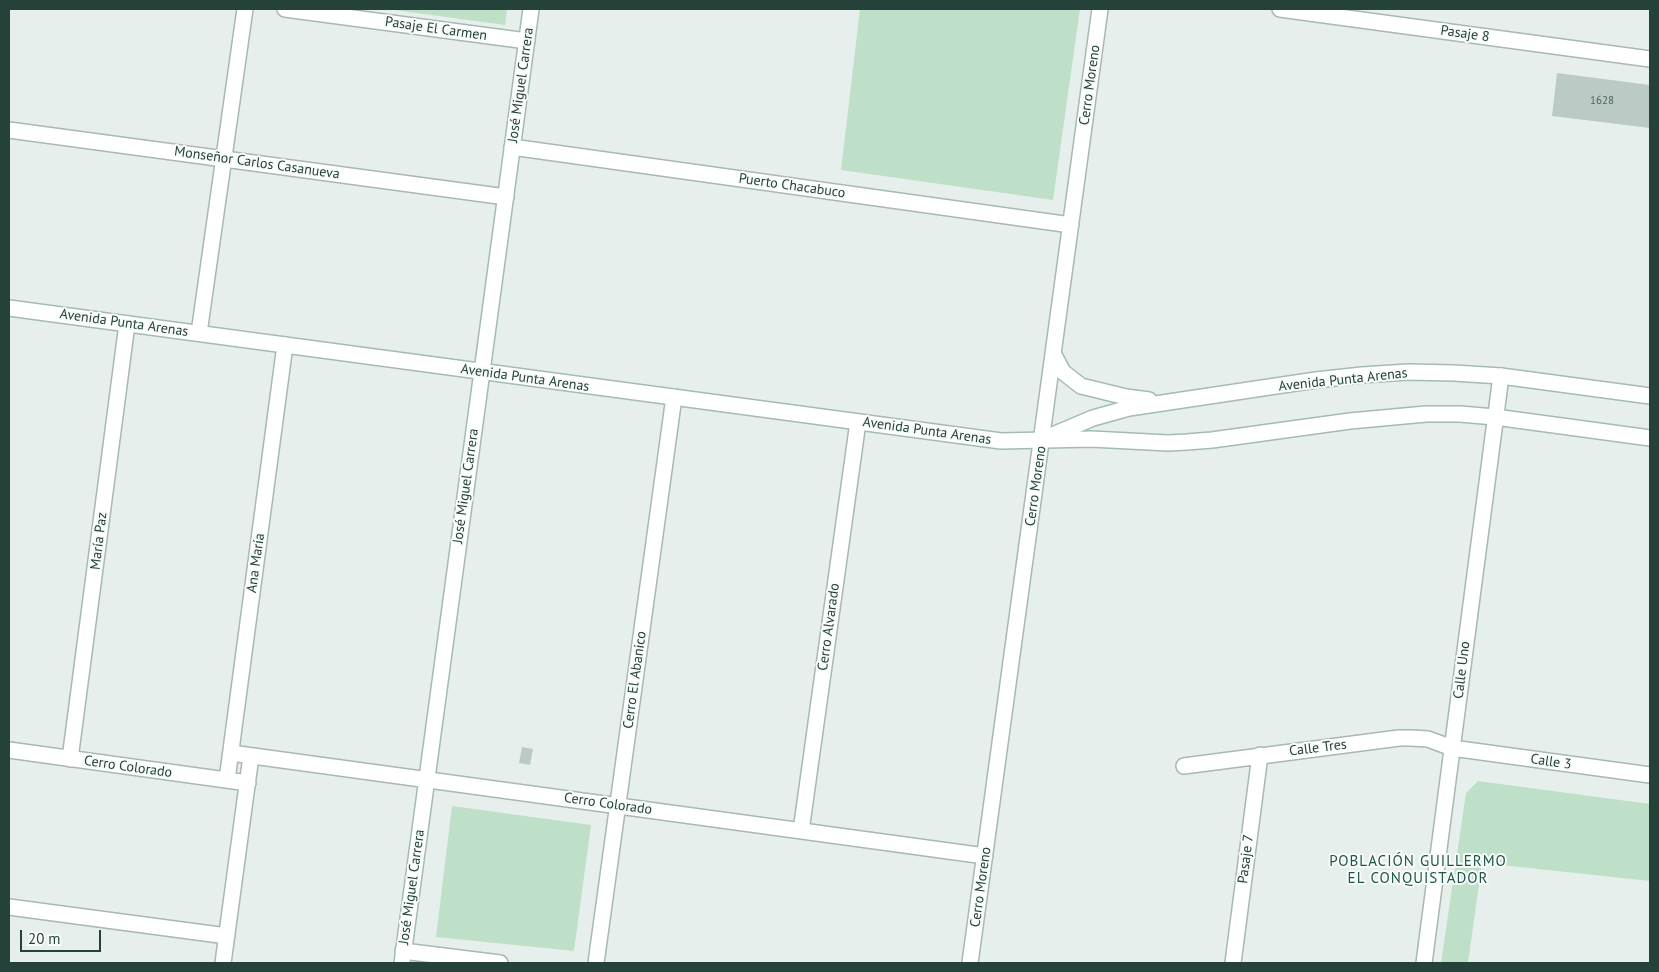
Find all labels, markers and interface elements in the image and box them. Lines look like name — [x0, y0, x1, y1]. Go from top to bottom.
street label: Pasaje El Carmen — [384, 14, 488, 44]
street label: Pasaje 8 — [1439, 22, 1491, 46]
street label: José Miguel Carrera — [505, 26, 537, 144]
street label: Cerro Moreno — [1076, 44, 1104, 126]
house number: 1628 — [1590, 94, 1614, 108]
street label: Monseñor Carlos Casanueva — [173, 143, 341, 183]
street label: Puerto Chacabuco — [738, 170, 846, 202]
street label: Avenida Punta Arenas — [59, 306, 189, 340]
street label: Avenida Punta Arenas — [460, 361, 590, 395]
street label: Avenida Punta Arenas — [1278, 365, 1408, 395]
street label: Avenida Punta Arenas — [862, 414, 992, 448]
street label: José Miguel Carrera — [450, 427, 482, 545]
street label: Cerro Moreno — [1022, 445, 1050, 527]
street label: María Paz — [87, 511, 111, 571]
street label: Ana María — [244, 532, 268, 594]
street label: Cerro Alvarado — [815, 582, 843, 672]
street label: Cerro El Abanico — [620, 630, 650, 730]
street label: Calle Uno — [1450, 640, 1474, 700]
street label: Calle Tres — [1288, 736, 1348, 760]
street label: Calle 3 — [1529, 751, 1573, 773]
street label: Cerro Colorado — [83, 753, 173, 781]
street label: Cerro Colorado — [563, 790, 653, 818]
street label: José Miguel Carrera — [396, 828, 428, 946]
street label: Pasaje 7 — [1235, 833, 1257, 885]
street label: Cerro Moreno — [967, 846, 995, 928]
district label: POBLACIÓN GUILLERMO EL CONQUISTADOR — [1327, 853, 1509, 888]
scale bar — [22, 920, 104, 952]
text: 20 m — [28, 929, 61, 948]

